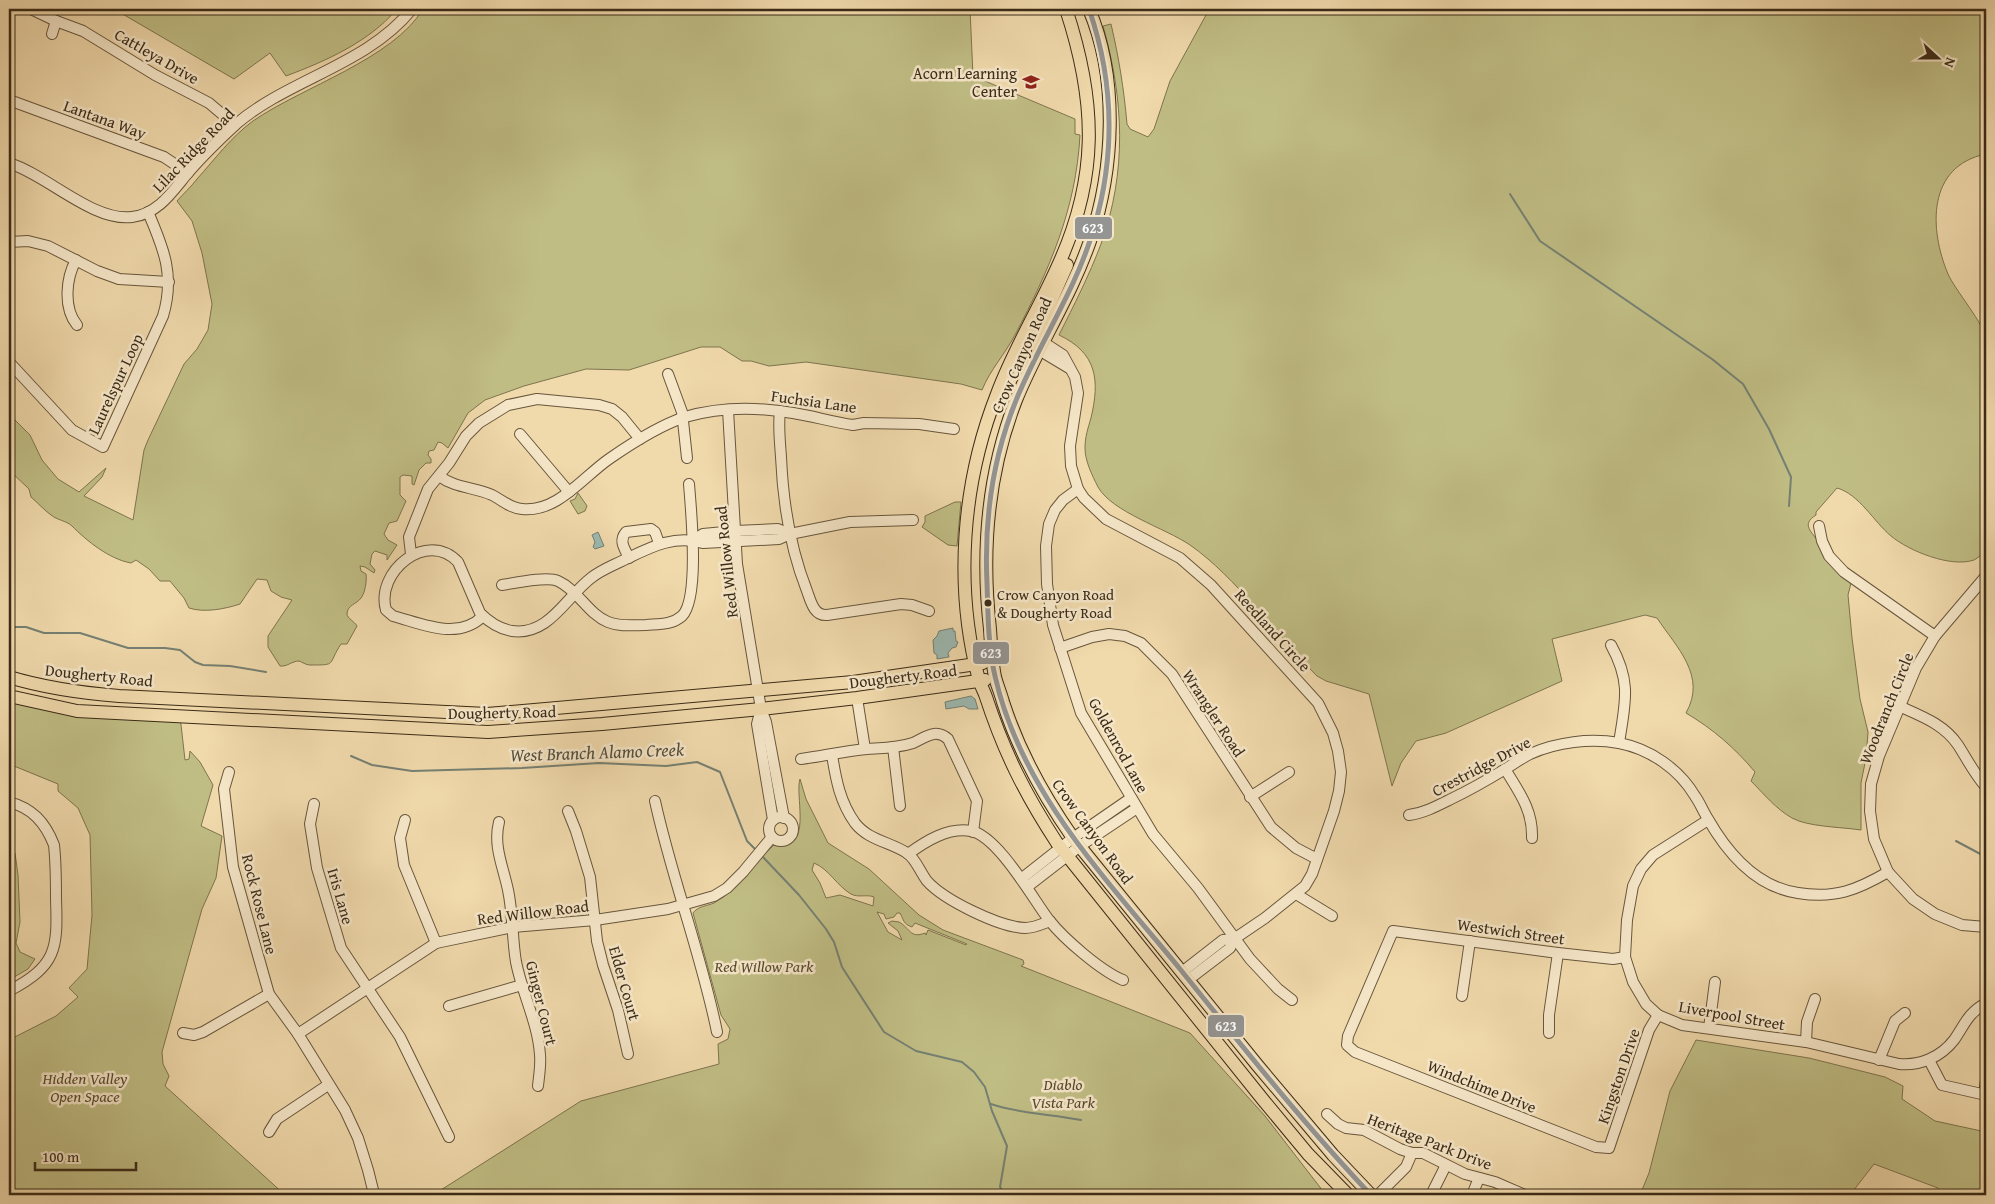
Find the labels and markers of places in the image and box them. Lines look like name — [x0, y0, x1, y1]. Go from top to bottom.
place label: Acorn Learning Center — [913, 61, 1017, 103]
school or university icon: Acorn Learning Center — [1021, 72, 1041, 92]
place label: Crow Canyon Road & Dougherty Road — [997, 584, 1114, 623]
marker: Crow Canyon Road & Dougherty Road — [983, 598, 993, 608]

